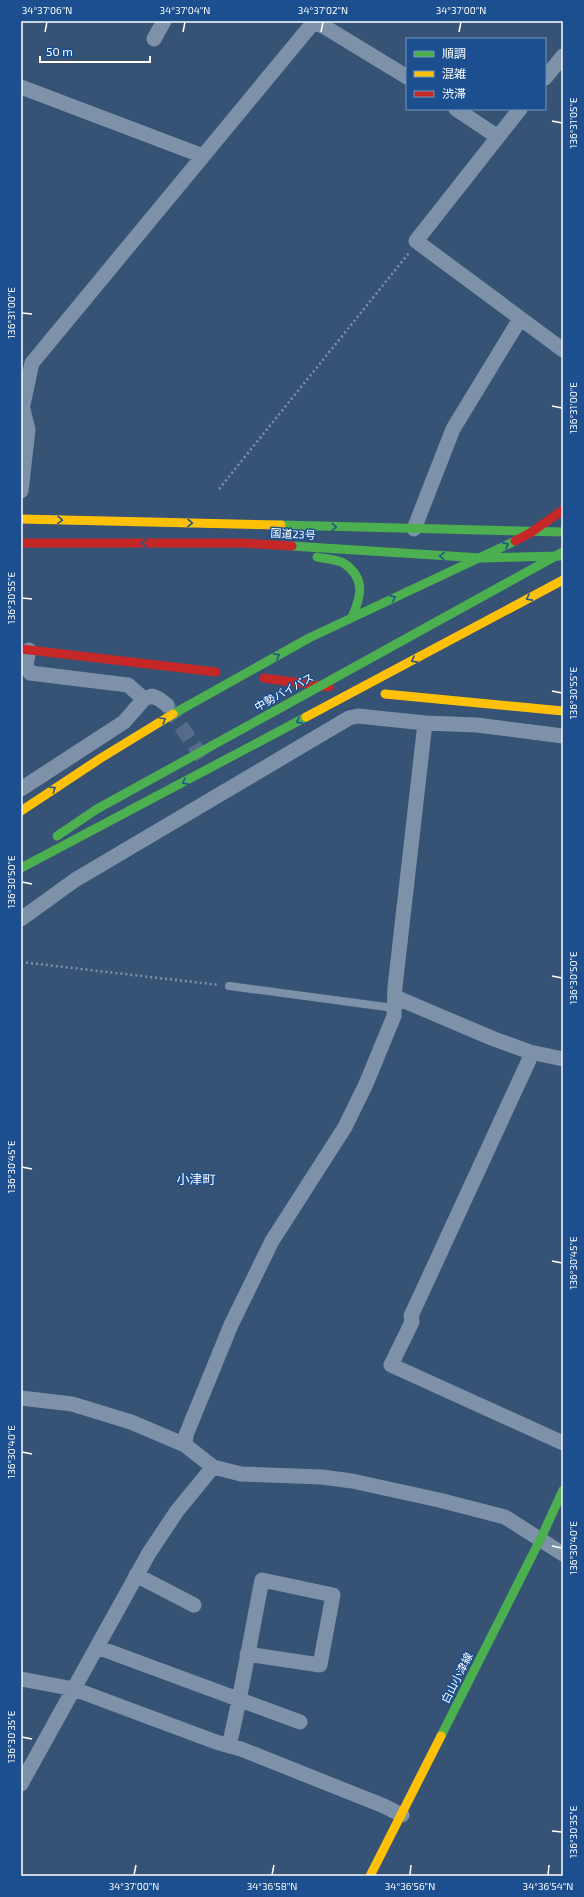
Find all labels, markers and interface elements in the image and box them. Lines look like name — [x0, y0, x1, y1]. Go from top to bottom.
text: 34°37'06"N — [22, 4, 72, 16]
text: 34°37'04"N — [160, 4, 210, 16]
text: 34°37'02"N — [298, 4, 348, 16]
text: 34°37'00"N — [436, 4, 486, 16]
scale bar — [40, 38, 150, 64]
legend — [406, 38, 546, 110]
text: 50 m — [46, 44, 73, 58]
text: 順調 — [442, 46, 466, 60]
text: 混雑 — [442, 66, 466, 80]
text: 渋滞 — [442, 86, 466, 100]
text: 136°31'05"E — [567, 97, 579, 149]
text: 136°31'00"E — [5, 287, 17, 339]
text: 136°31'00"E — [567, 382, 579, 434]
one-way arrow — [57, 516, 63, 524]
one-way arrow — [187, 518, 193, 527]
one-way arrow — [331, 523, 337, 531]
street label: 国道23号 — [270, 526, 316, 541]
one-way arrow — [141, 539, 147, 547]
one-way arrow — [502, 543, 509, 550]
one-way arrow — [439, 551, 445, 560]
text: 136°30'55"E — [5, 571, 17, 624]
one-way arrow — [526, 594, 533, 601]
one-way arrow — [389, 595, 396, 603]
one-way arrow — [273, 654, 280, 661]
one-way arrow — [411, 655, 418, 662]
text: 136°30'55"E — [567, 666, 579, 719]
street label: 中勢バイパス — [252, 670, 316, 713]
one-way arrow — [296, 716, 304, 723]
one-way arrow — [159, 717, 166, 724]
one-way arrow — [182, 777, 189, 785]
one-way arrow — [49, 786, 56, 794]
text: 136°30'50"E — [5, 855, 17, 909]
text: 136°30'50"E — [567, 951, 579, 1005]
text: 136°30'45"E — [5, 1140, 17, 1194]
district label: 小津町 — [176, 1171, 216, 1187]
text: 136°30'45"E — [567, 1236, 579, 1290]
text: 136°30'40"E — [5, 1425, 17, 1479]
text: 136°30'40"E — [567, 1521, 579, 1575]
street label: 白山小津線 — [438, 1650, 475, 1705]
text: 136°30'35"E — [5, 1710, 17, 1763]
text: 136°30'35"E — [567, 1805, 579, 1858]
text: 34°37'00"N — [109, 1880, 159, 1892]
text: 34°36'58"N — [247, 1880, 297, 1892]
text: 34°36'56"N — [385, 1880, 435, 1892]
text: 34°36'54"N — [523, 1880, 573, 1892]

